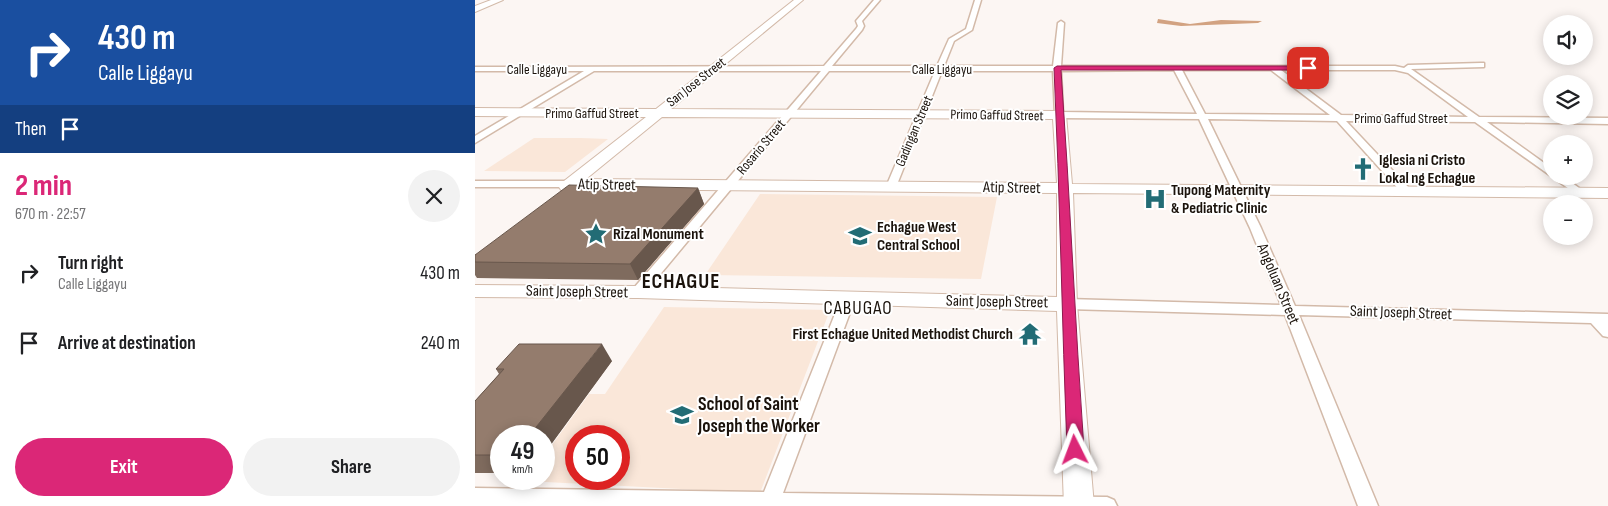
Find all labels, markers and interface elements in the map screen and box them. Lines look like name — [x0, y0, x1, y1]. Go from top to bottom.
map controls — [1543, 15, 1593, 245]
button: sound — [1543, 15, 1593, 65]
text: 430 m — [98, 17, 175, 60]
icon: right — [15, 20, 80, 85]
pin — [1287, 47, 1329, 89]
street label: San Jose Street — [663, 54, 729, 110]
icon: arrive — [1294, 54, 1322, 82]
text: Calle Liggayu — [98, 60, 193, 87]
street label: Calle Liggayu — [507, 61, 567, 78]
street label: Calle Liggayu — [912, 61, 972, 78]
button: layers — [1543, 75, 1593, 125]
street label: Gadingan Street — [891, 93, 937, 169]
street label: Primo Gaffud Street — [545, 105, 639, 122]
street label: Primo Gaffud Street — [950, 106, 1044, 124]
street label: Primo Gaffud Street — [1354, 110, 1448, 127]
icon: arrive — [56, 115, 84, 143]
street label: Rosario Street — [733, 116, 789, 178]
text: Then — [15, 118, 46, 141]
button: + — [1543, 135, 1593, 185]
place label: Iglesia ni Cristo Lokal ng Echague — [1379, 151, 1476, 188]
church icon: Iglesia ni Cristo Lokal ng Echague — [1350, 156, 1376, 182]
text: 2 min — [15, 168, 72, 204]
button: close — [408, 170, 460, 222]
street label: Atip Street — [577, 175, 636, 195]
street label: Atip Street — [982, 178, 1041, 198]
place label: Tupong Maternity & Pediatric Clinic — [1171, 181, 1271, 218]
hospital icon: Tupong Maternity & Pediatric Clinic — [1142, 186, 1168, 212]
button: − — [1543, 195, 1593, 245]
text: 670 m · 22:57 — [15, 205, 86, 224]
place label: Echague West Central School — [877, 218, 960, 255]
place icon: Rizal Monument — [583, 221, 609, 247]
school or university icon: Echague West Central School — [847, 223, 873, 249]
place label: Rizal Monument — [613, 225, 704, 244]
street label: Angoluan Street — [1252, 240, 1304, 327]
text: Turn right — [58, 252, 123, 275]
icon: right — [15, 259, 43, 287]
text: 430 m — [420, 262, 460, 285]
district label: ECHAGUE — [642, 269, 720, 294]
text: Calle Liggayu — [58, 275, 127, 294]
street label: Saint Joseph Street — [526, 282, 628, 302]
street label: Saint Joseph Street — [946, 292, 1048, 312]
district label: CABUGAO — [823, 297, 893, 320]
street label: Saint Joseph Street — [1350, 302, 1453, 324]
temple icon: First Echague United Methodist Church — [1017, 321, 1043, 347]
place label: First Echague United Methodist Church — [792, 325, 1013, 344]
icon: arrive — [15, 329, 43, 357]
text: Arrive at destination — [58, 332, 196, 355]
text: 240 m — [421, 332, 460, 355]
place label: School of Saint Joseph the Worker — [697, 393, 820, 438]
school or university icon: School of Saint Joseph the Worker — [669, 402, 695, 428]
position arrow — [1048, 423, 1100, 475]
speed limit sign: 50 — [565, 425, 630, 490]
text: 49 — [511, 436, 534, 467]
button: Exit — [15, 438, 233, 496]
button: Share — [243, 438, 460, 496]
text: km/h — [512, 462, 533, 477]

